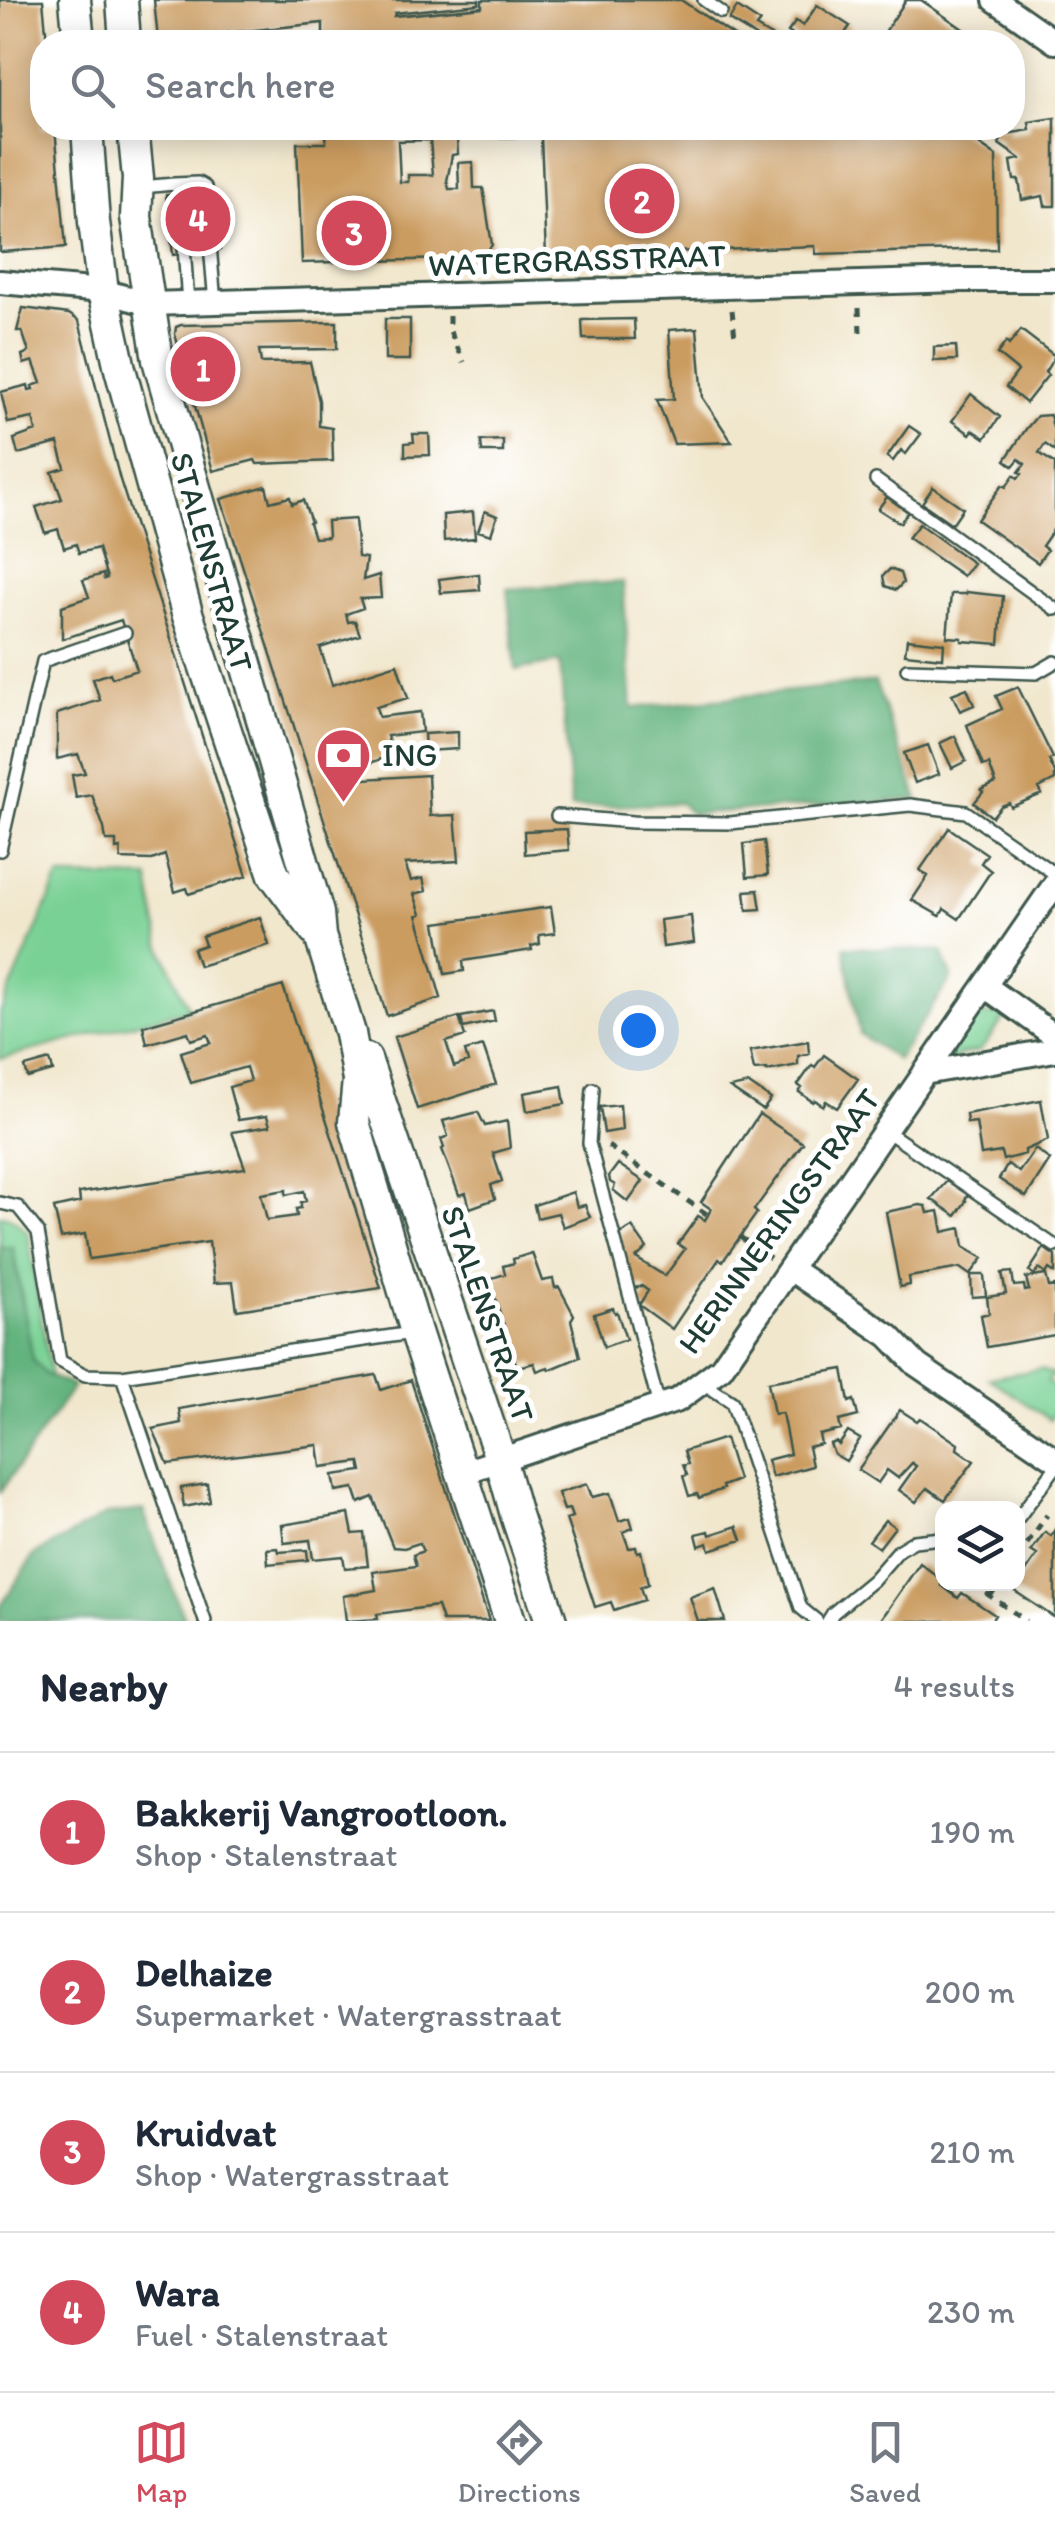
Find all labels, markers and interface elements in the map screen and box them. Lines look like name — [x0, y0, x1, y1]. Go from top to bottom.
search box — [30, 30, 1025, 140]
icon: search — [65, 58, 120, 113]
text: Search here — [145, 62, 336, 108]
pin: 2 — [610, 164, 674, 238]
pin: 4 — [166, 182, 230, 256]
pin: 3 — [322, 196, 386, 270]
street label: WATERGRASSTRAAT — [427, 236, 727, 284]
pin: 1 — [170, 332, 236, 406]
street label: STALENSTRAAT — [163, 448, 261, 676]
bank icon: ING — [313, 725, 373, 804]
place label: ING — [382, 736, 438, 774]
your location — [613, 1005, 664, 1056]
street label: HERINNERINGSTRAAT — [670, 1081, 888, 1361]
street label: STALENSTRAAT — [433, 1201, 543, 1427]
map controls — [935, 1501, 1025, 1591]
button: layers — [935, 1501, 1025, 1591]
text: Nearby — [40, 1661, 167, 1712]
text: 4 results — [894, 1667, 1015, 1705]
text: Bakkerij Vangrootloon. — [135, 1790, 508, 1836]
text: 1 — [65, 1813, 80, 1851]
text: 190 m — [930, 1813, 1015, 1851]
text: Shop · Stalenstraat — [135, 1836, 398, 1874]
text: Delhaize — [135, 1950, 273, 1996]
text: 2 — [64, 1973, 81, 2011]
text: 200 m — [925, 1973, 1015, 2011]
text: Supermarket · Watergrasstraat — [135, 1996, 562, 2034]
text: Kruidvat — [135, 2110, 277, 2156]
text: 3 — [64, 2133, 81, 2171]
text: 210 m — [929, 2133, 1015, 2171]
text: Shop · Watergrasstraat — [135, 2156, 449, 2194]
text: Wara — [135, 2270, 220, 2316]
text: 4 — [63, 2293, 82, 2331]
text: 230 m — [927, 2293, 1015, 2331]
text: Fuel · Stalenstraat — [135, 2316, 388, 2354]
tab: Map — [134, 2415, 189, 2509]
tab: Directions — [458, 2415, 581, 2509]
tab: Saved — [849, 2415, 921, 2509]

